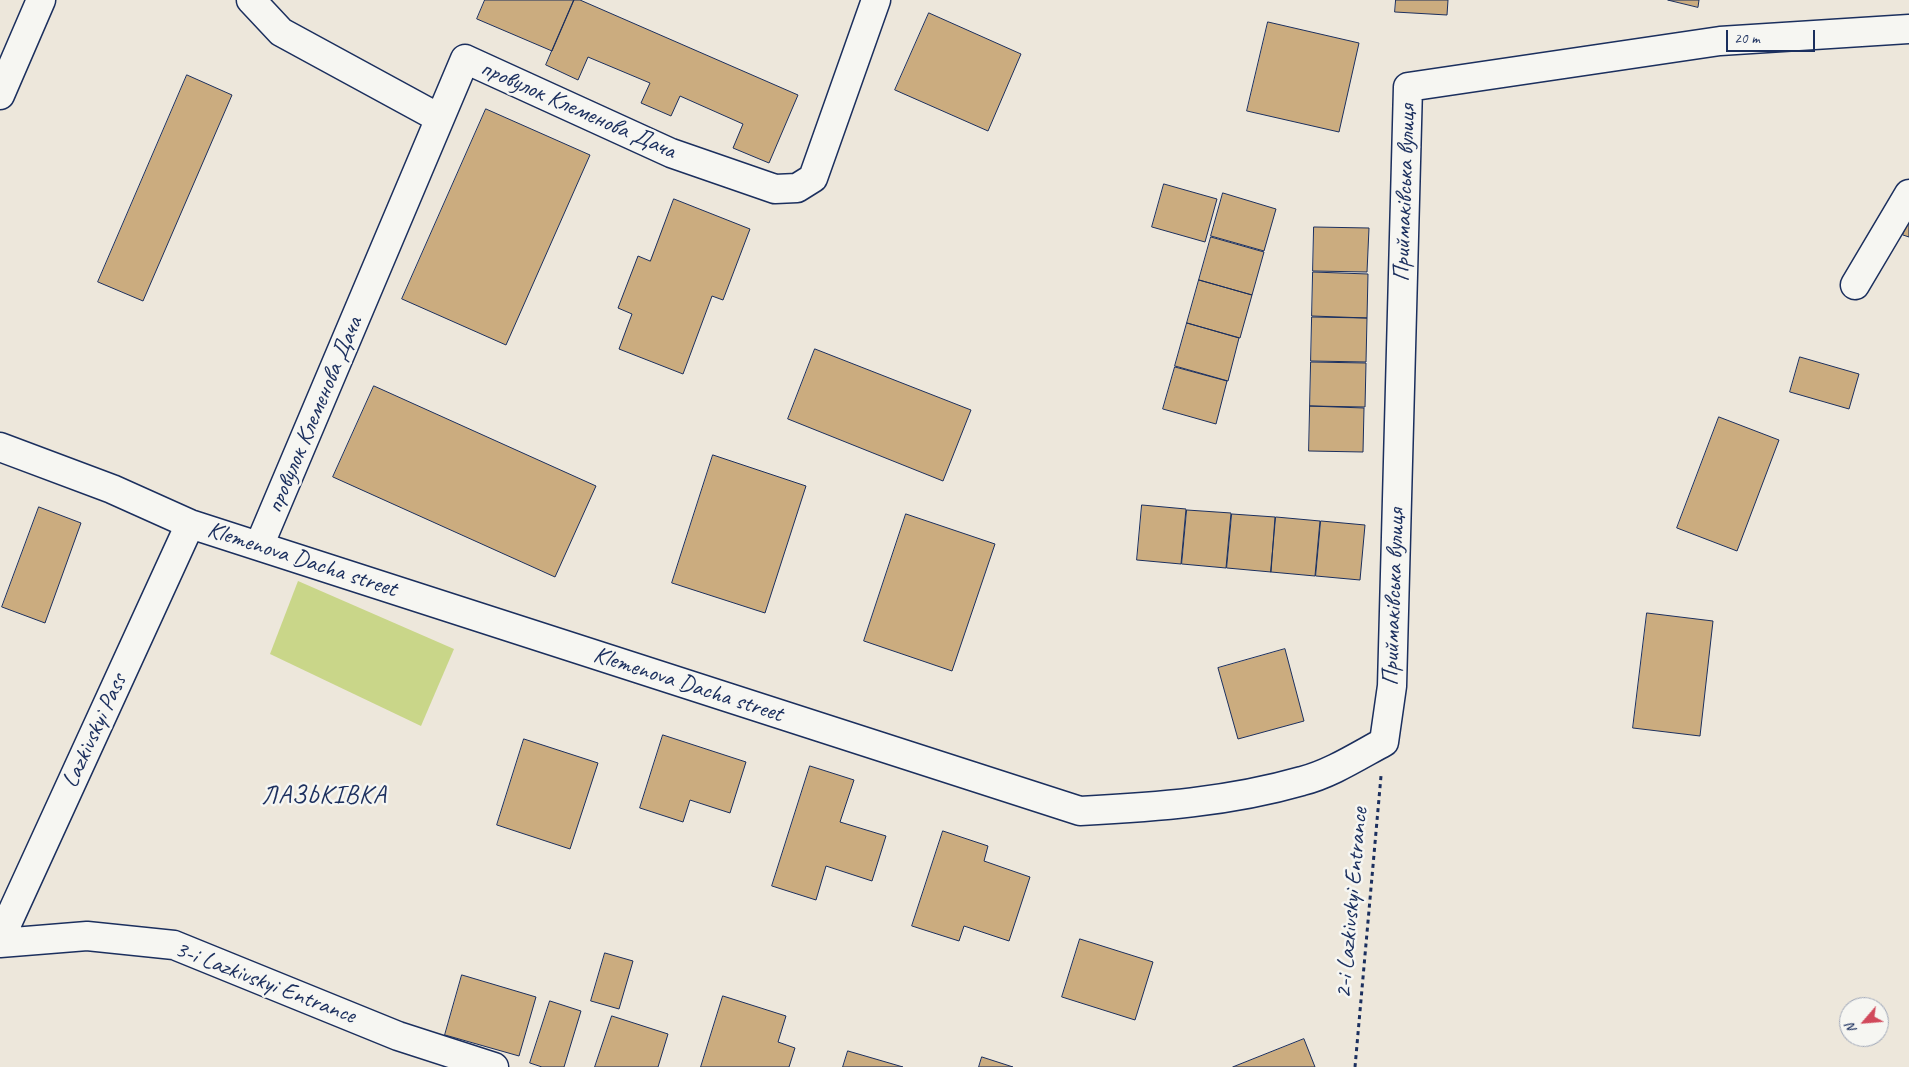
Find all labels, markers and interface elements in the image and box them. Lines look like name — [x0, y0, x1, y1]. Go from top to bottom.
scale bar — [1729, 20, 1818, 52]
text: 20 m — [1734, 29, 1760, 48]
street label: провулок Клеменова Дача — [476, 54, 680, 166]
street label: Приймаківська вулиця — [1388, 104, 1422, 282]
street label: провулок Клеменова Дача — [261, 312, 369, 518]
street label: Приймаківська вулиця — [1377, 508, 1411, 686]
street label: Klemenova Dacha street — [204, 516, 400, 604]
street label: Klemenova Dacha street — [590, 641, 786, 729]
street label: Lazkivskyi Pass — [56, 670, 134, 792]
district label: ЛАЗЬКІВКА — [260, 780, 388, 812]
street label: 2-i Lazkivskyi Entrance — [1329, 806, 1375, 1000]
street label: 3-i Lazkivskyi Entrance — [170, 935, 360, 1031]
north arrow — [1839, 997, 1889, 1047]
text: N — [1842, 1021, 1861, 1036]

